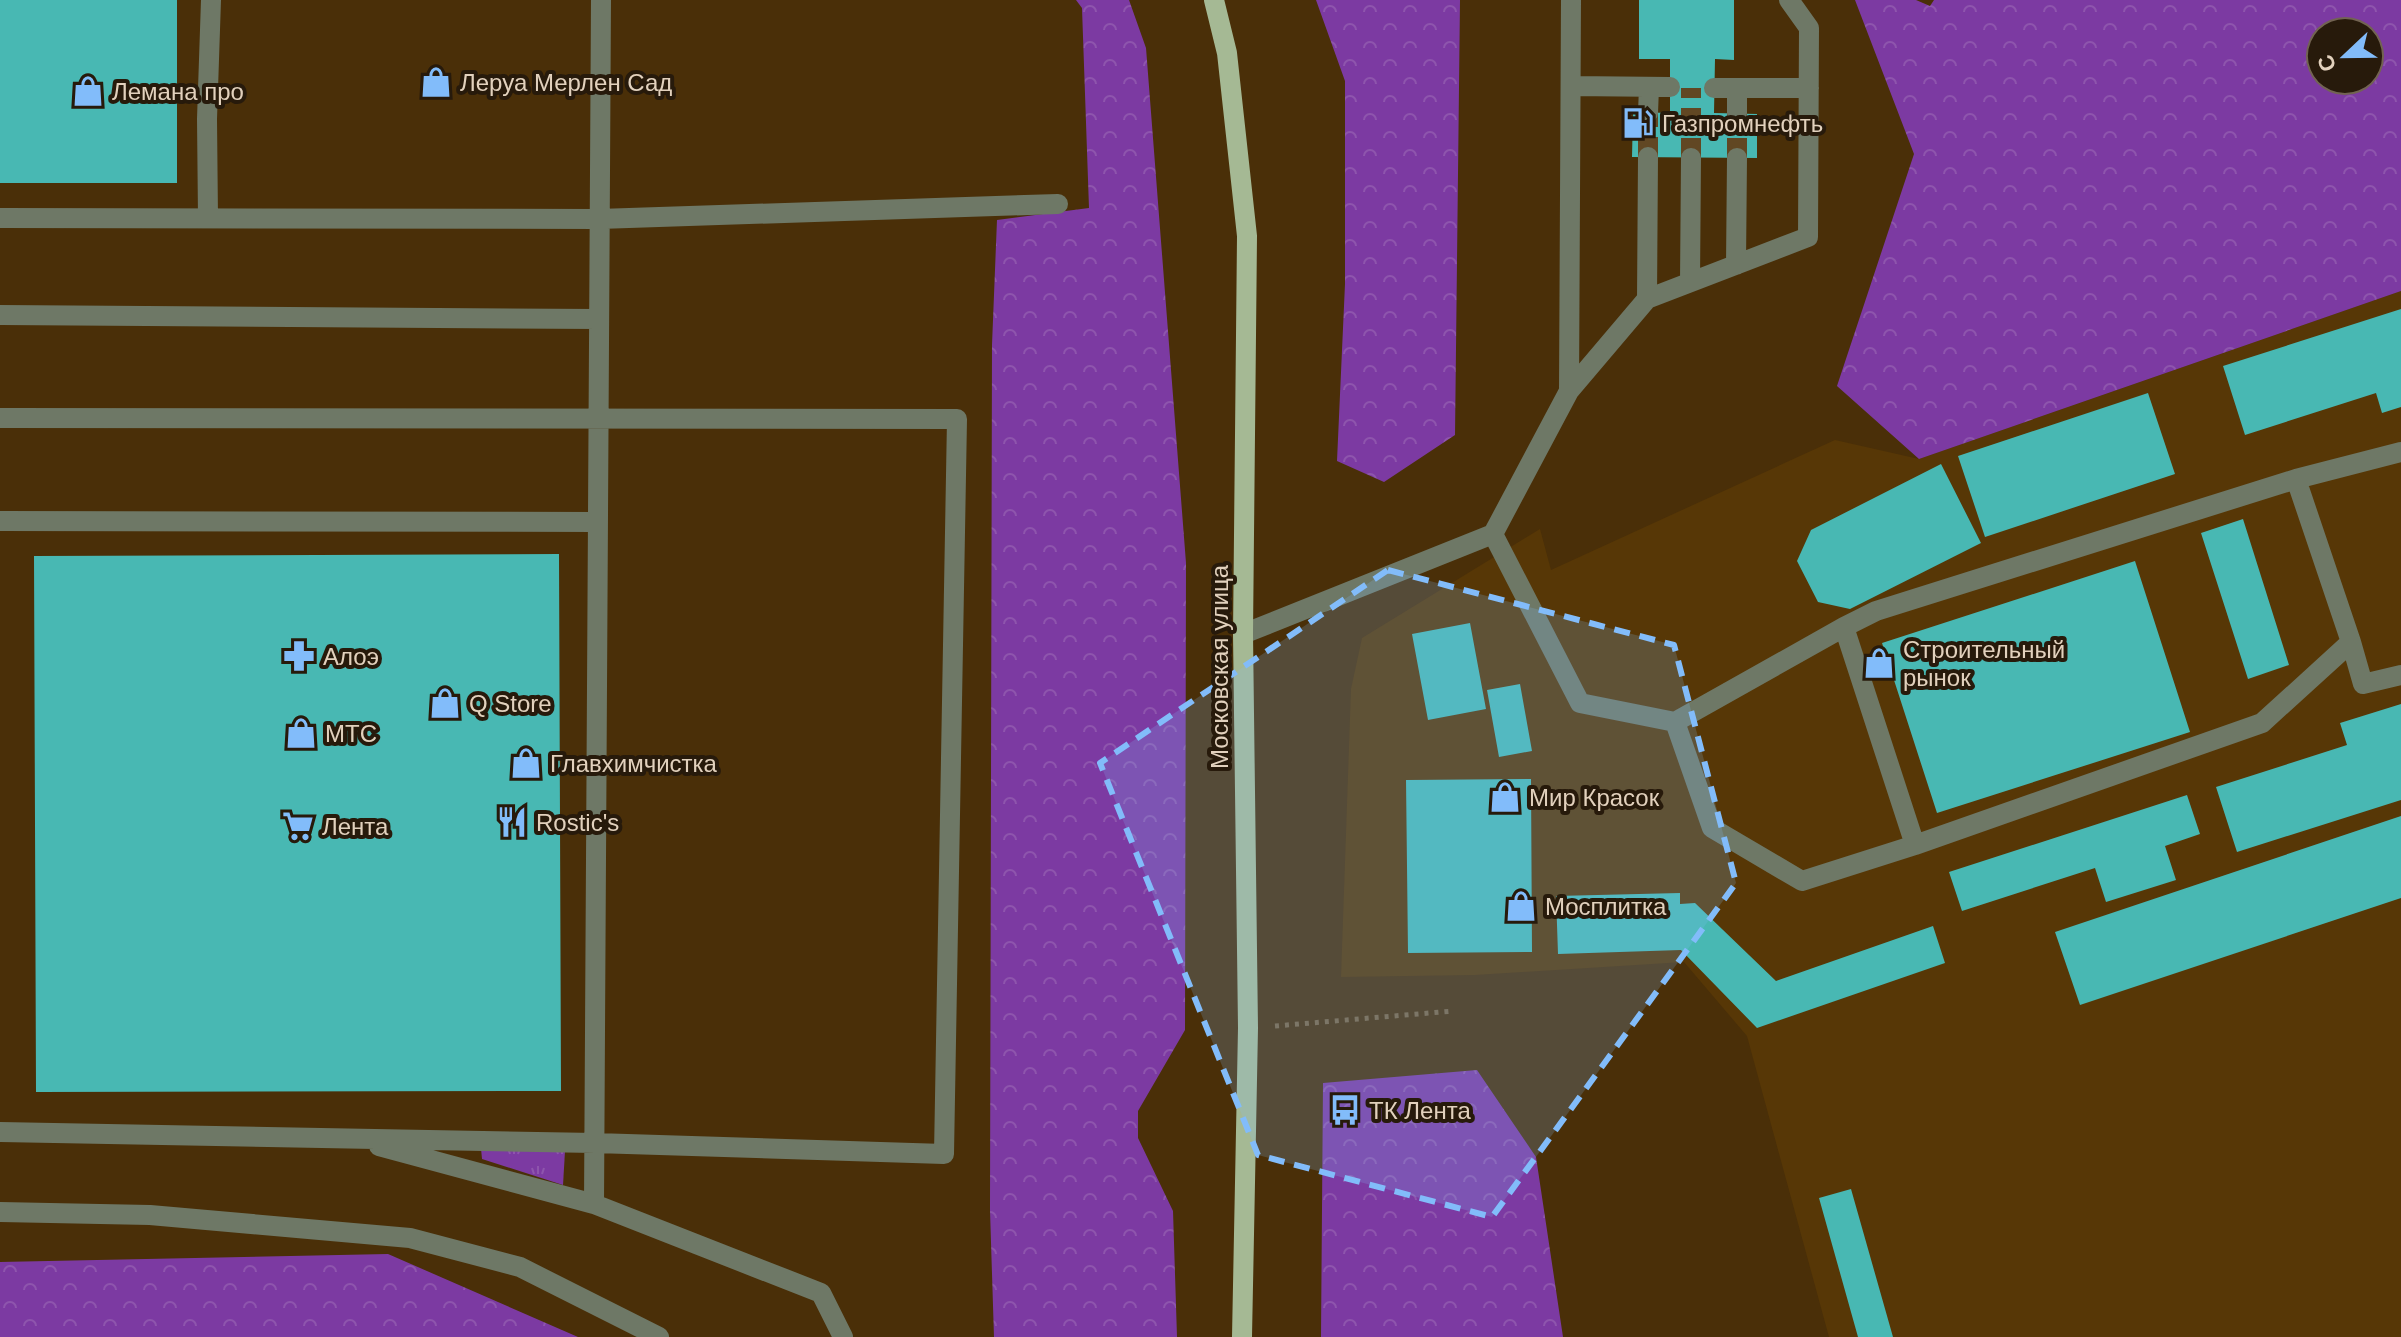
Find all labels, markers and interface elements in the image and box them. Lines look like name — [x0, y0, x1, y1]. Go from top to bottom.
north arrow — [2305, 16, 2385, 96]
text: С — [2312, 51, 2341, 75]
shop icon: Леруа Мерлен Сад — [419, 65, 453, 99]
place label: Леруа Мерлен Сад — [460, 69, 672, 96]
shop icon: Лемана про — [71, 74, 105, 108]
place label: Лемана про — [112, 78, 244, 105]
fuel station icon: Газпромнефть — [1621, 106, 1655, 140]
place label: Газпромнефть — [1662, 110, 1823, 137]
street label: Московская улица — [1206, 564, 1233, 769]
place label: Строительный рынок — [1903, 636, 2065, 691]
pharmacy icon: Алоэ — [282, 639, 316, 673]
place label: Алоэ — [323, 643, 379, 670]
shop icon: Строительный рынок — [1862, 646, 1896, 680]
shop icon: Q Store — [428, 686, 462, 720]
place label: Q Store — [469, 690, 552, 717]
shop icon: МТС — [284, 716, 318, 750]
place label: МТС — [325, 720, 377, 747]
shop icon: Главхимчистка — [509, 746, 543, 780]
place label: Главхимчистка — [550, 750, 718, 777]
shop icon: Мир Красок — [1488, 780, 1522, 814]
place label: Мир Красок — [1529, 784, 1660, 811]
restaurant icon: Rostic's — [495, 805, 529, 839]
supermarket icon: Лента — [281, 809, 315, 843]
place label: Rostic's — [536, 809, 619, 836]
place label: Лента — [322, 813, 389, 840]
shop icon: Мосплитка — [1504, 889, 1538, 923]
place label: Мосплитка — [1545, 893, 1667, 920]
bus stop icon: ТК Лента — [1328, 1093, 1362, 1127]
place label: ТК Лента — [1369, 1097, 1471, 1124]

